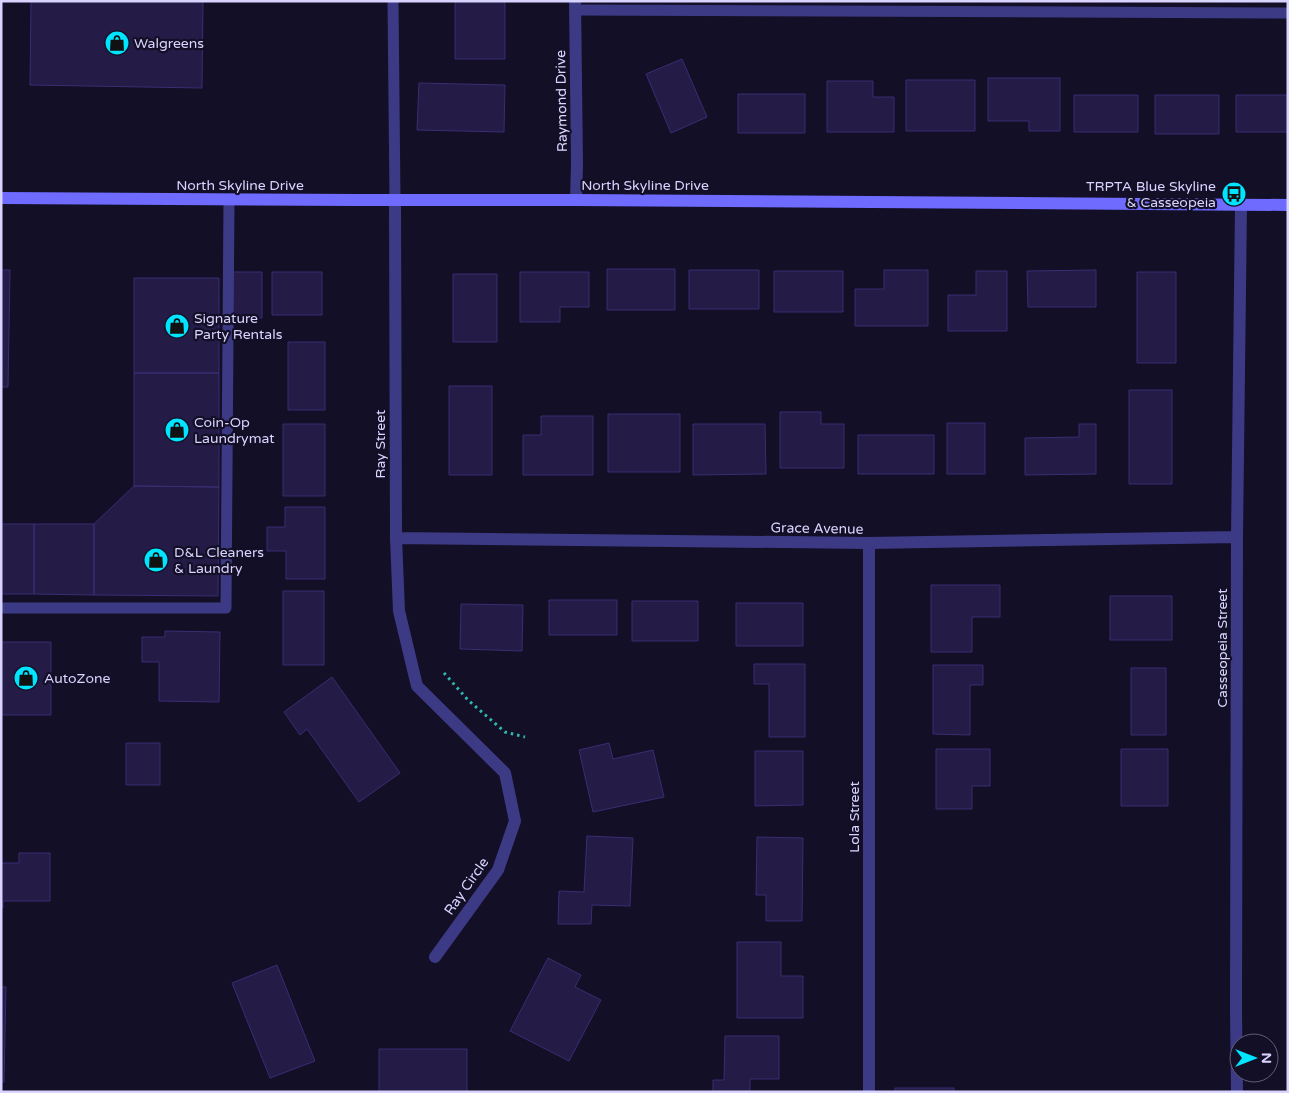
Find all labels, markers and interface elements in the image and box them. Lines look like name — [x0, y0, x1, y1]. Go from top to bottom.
shop icon: Walgreens — [104, 30, 130, 56]
place label: Walgreens — [134, 35, 204, 52]
street label: Raymond Drive — [552, 50, 571, 152]
street label: North Skyline Drive — [176, 177, 304, 194]
street label: North Skyline Drive — [581, 177, 709, 194]
place label: TRPTA Blue Skyline & Casseopeia — [1086, 178, 1216, 211]
bus stop icon: TRPTA Blue Skyline & Casseopeia — [1221, 181, 1247, 207]
place label: Signature Party Rentals — [194, 310, 283, 343]
shop icon: Signature Party Rentals — [164, 313, 190, 339]
street label: Ray Street — [372, 409, 389, 478]
place label: Coin-Op Laundrymat — [194, 414, 275, 447]
shop icon: Coin-Op Laundrymat — [164, 417, 190, 443]
street label: Grace Avenue — [770, 519, 864, 538]
place label: D&L Cleaners & Laundry — [174, 544, 264, 577]
shop icon: D&L Cleaners & Laundry — [143, 547, 169, 573]
street label: Casseopeia Street — [1214, 588, 1231, 708]
shop icon: AutoZone — [13, 665, 39, 691]
place label: AutoZone — [44, 670, 111, 687]
street label: Lola Street — [846, 781, 863, 853]
street label: Ray Circle — [440, 854, 492, 918]
north arrow — [1229, 1033, 1279, 1083]
text: N — [1258, 1052, 1275, 1064]

